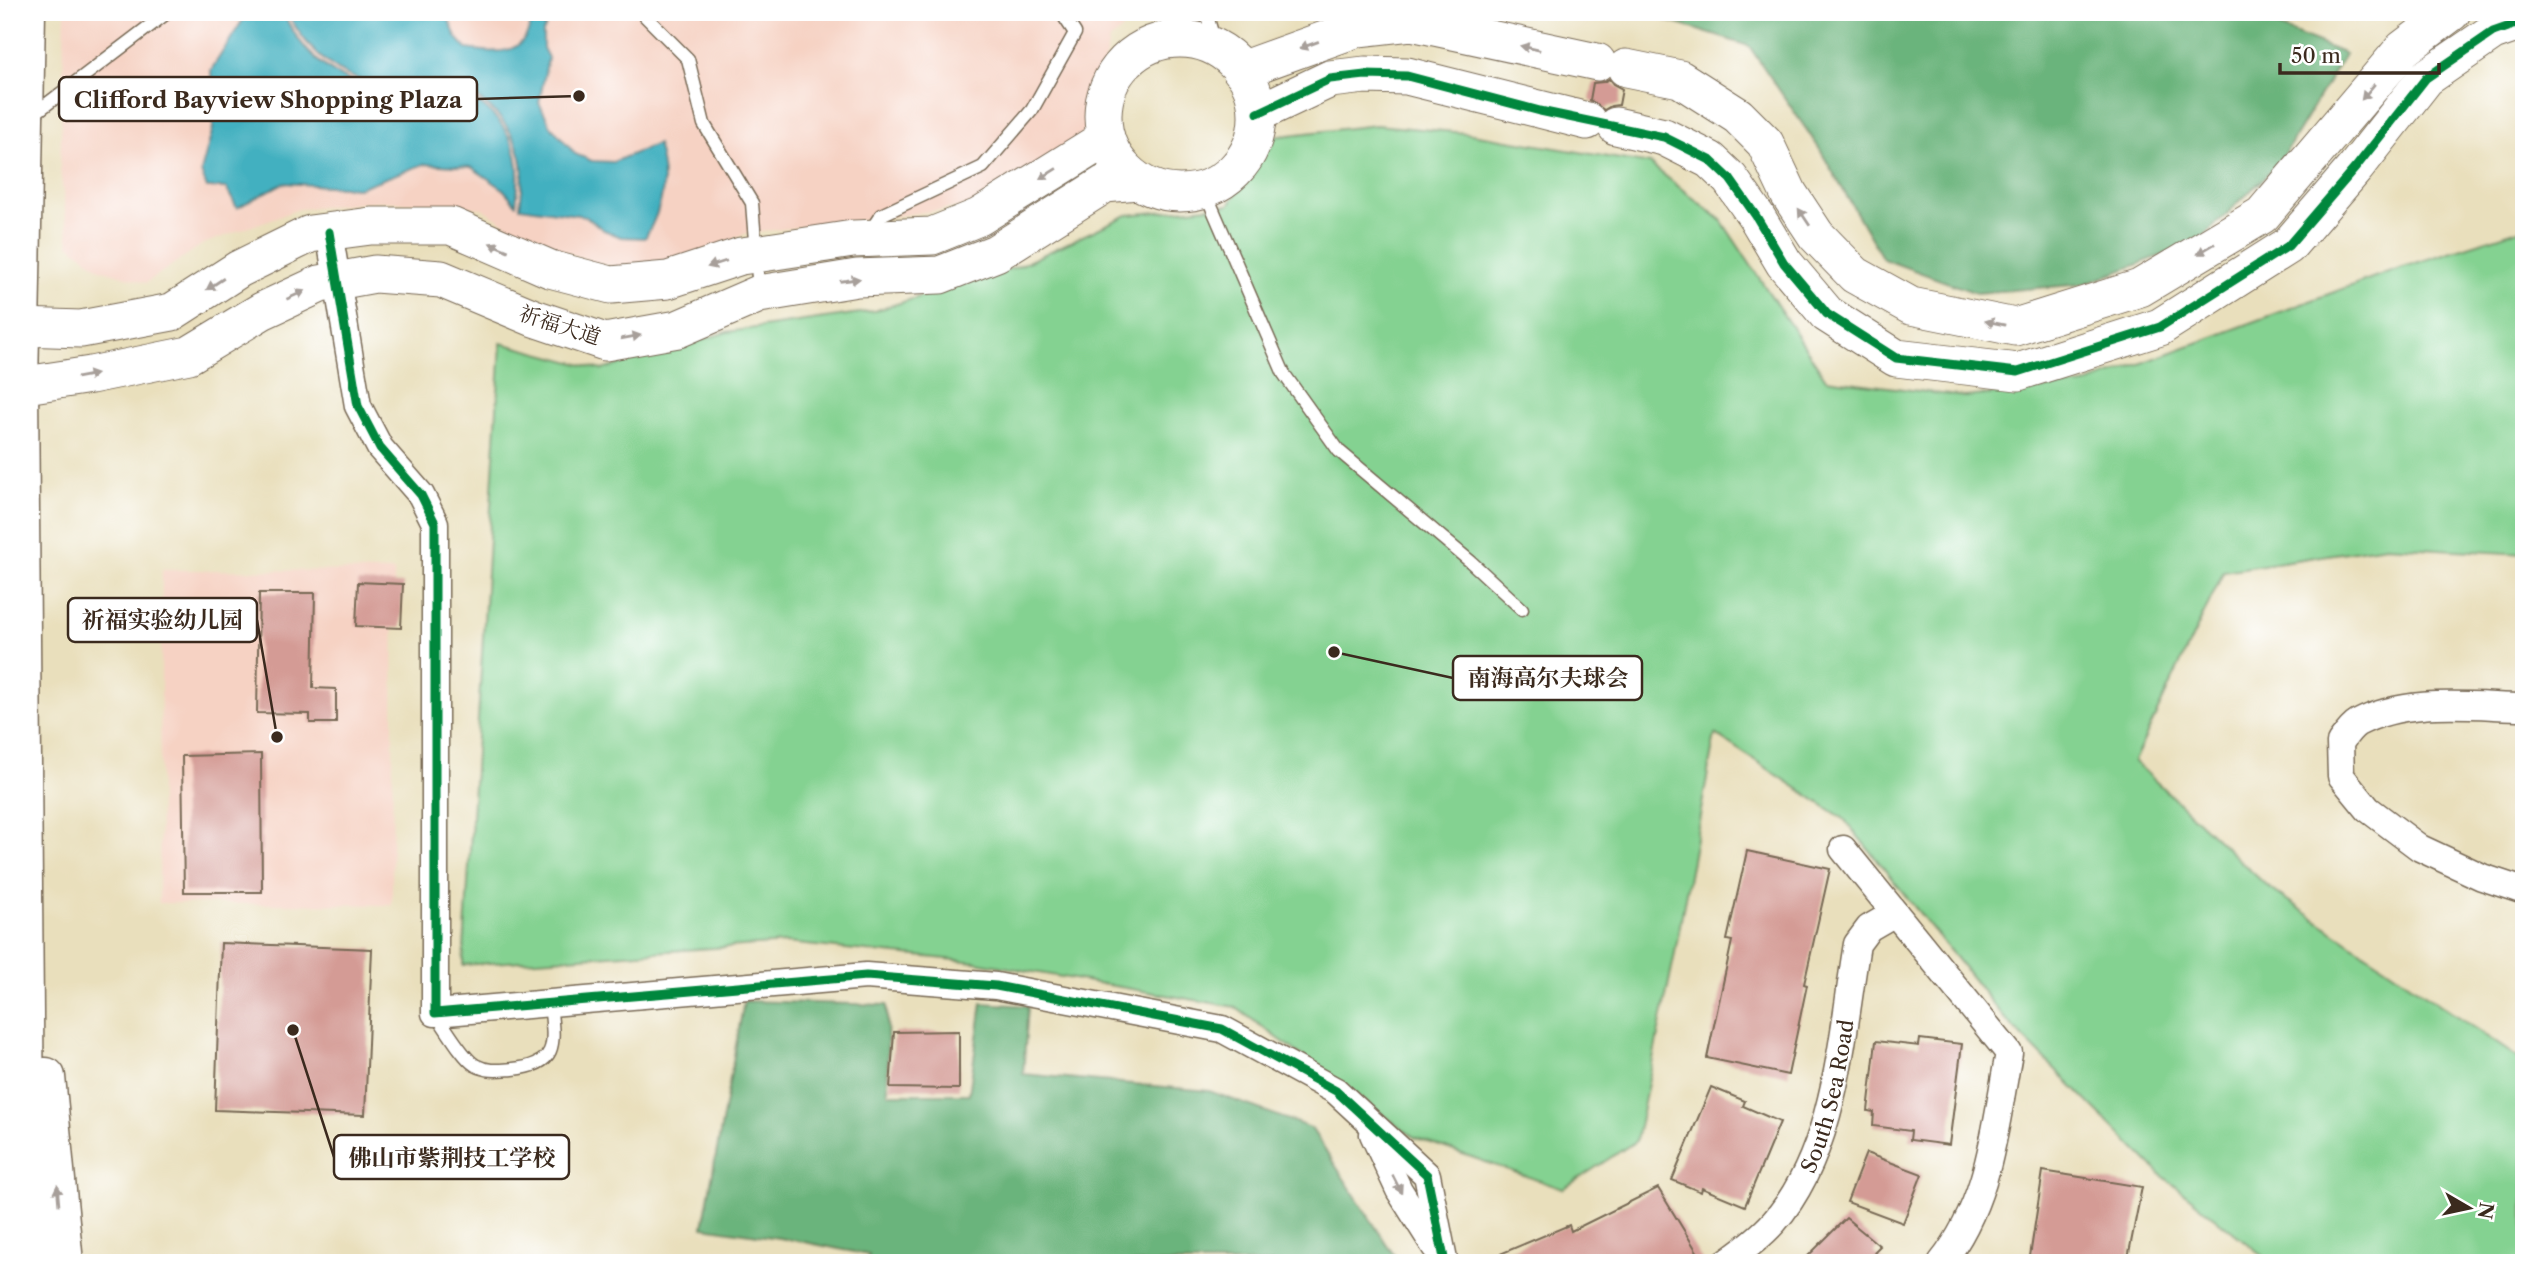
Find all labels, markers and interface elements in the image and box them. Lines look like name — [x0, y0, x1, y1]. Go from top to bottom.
scale bar — [2280, 32, 2440, 76]
one-way arrow — [1298, 40, 1319, 51]
one-way arrow — [1519, 43, 1541, 54]
text: 50 m — [2291, 43, 2341, 68]
callout: Clifford Bayview Shopping Plaza — [59, 77, 477, 121]
one-way arrow — [2360, 83, 2375, 101]
text: Clifford Bayview Shopping Plaza — [74, 86, 463, 114]
one-way arrow — [1038, 167, 1057, 180]
one-way arrow — [1798, 207, 1811, 226]
one-way arrow — [488, 241, 509, 252]
one-way arrow — [2196, 242, 2215, 255]
one-way arrow — [706, 259, 727, 270]
one-way arrow — [839, 274, 861, 285]
one-way arrow — [205, 278, 225, 291]
one-way arrow — [286, 289, 307, 300]
street label: 祈福大道 — [516, 300, 604, 350]
one-way arrow — [1984, 317, 2006, 328]
one-way arrow — [620, 331, 642, 342]
one-way arrow — [76, 370, 98, 381]
callout: 祈福实验幼儿园 — [68, 598, 257, 642]
text: 祈福实验幼儿园 — [82, 606, 243, 634]
callout: 南海高尔夫球会 — [1453, 656, 1642, 700]
text: 南海高尔夫球会 — [1468, 664, 1629, 692]
street label: South Sea Road — [1795, 1017, 1858, 1177]
callout: 佛山市紫荆技工学校 — [334, 1135, 569, 1179]
text: 佛山市紫荆技工学校 — [349, 1144, 556, 1172]
one-way arrow — [1391, 1174, 1402, 1194]
north arrow — [2434, 1174, 2504, 1244]
one-way arrow — [52, 1184, 63, 1206]
text: N — [2473, 1201, 2498, 1221]

